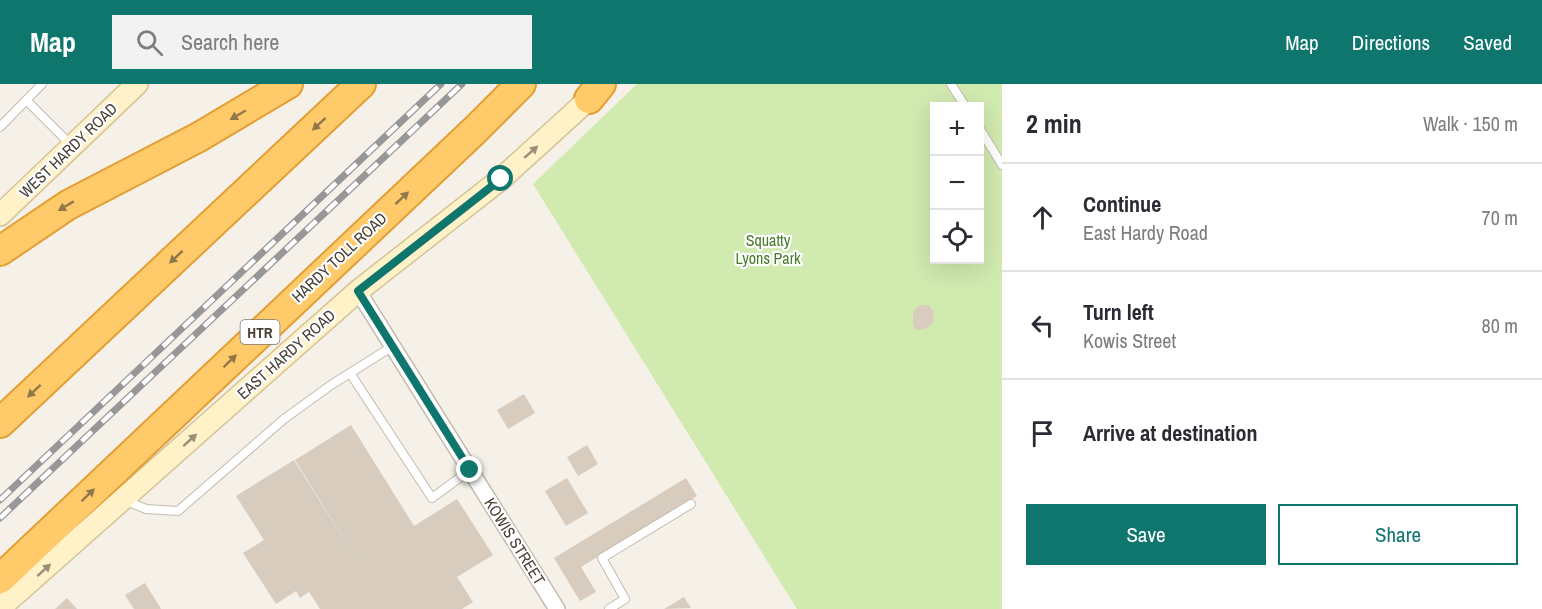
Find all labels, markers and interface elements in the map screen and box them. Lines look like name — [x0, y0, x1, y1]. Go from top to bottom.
search box — [112, 15, 532, 69]
text: Map — [30, 23, 76, 61]
icon: search — [133, 26, 166, 59]
text: Search here — [181, 27, 279, 57]
text: Map — [1285, 28, 1319, 57]
text: Directions — [1352, 28, 1430, 57]
text: Saved — [1463, 28, 1512, 57]
street label: WEST HARDY ROAD — [14, 97, 122, 203]
map controls — [930, 102, 984, 264]
button: + — [930, 102, 984, 156]
text: 2 min — [1026, 106, 1082, 141]
one-way arrow — [230, 110, 247, 120]
text: Walk · 150 m — [1423, 110, 1518, 137]
one-way arrow — [311, 117, 326, 131]
one-way arrow — [524, 145, 539, 159]
button: − — [930, 156, 984, 210]
route start — [487, 165, 513, 191]
text: Continue — [1083, 189, 1161, 219]
one-way arrow — [394, 191, 409, 205]
one-way arrow — [58, 201, 74, 212]
icon: ahead — [1026, 201, 1059, 234]
text: 70 m — [1482, 204, 1518, 231]
street label: HARDY TOLL ROAD — [287, 207, 391, 307]
button: locate — [930, 210, 984, 264]
text: East Hardy Road — [1083, 219, 1208, 246]
park label: Squatty Lyons Park — [735, 229, 801, 269]
one-way arrow — [170, 250, 184, 264]
text: Turn left — [1083, 297, 1154, 327]
street label: EAST HARDY ROAD — [232, 304, 340, 404]
icon: left — [1026, 309, 1059, 342]
text: 80 m — [1482, 312, 1518, 339]
road number: HTR — [240, 320, 280, 344]
text: Kowis Street — [1083, 327, 1176, 354]
one-way arrow — [222, 354, 237, 368]
one-way arrow — [27, 384, 42, 398]
icon: arrive — [1026, 417, 1059, 450]
text: Arrive at destination — [1083, 418, 1257, 448]
one-way arrow — [182, 434, 197, 447]
route end — [456, 456, 482, 482]
one-way arrow — [80, 489, 95, 502]
street label: KOWIS STREET — [479, 493, 551, 589]
button: Save — [1026, 504, 1266, 565]
button: Share — [1278, 504, 1518, 565]
one-way arrow — [36, 563, 52, 576]

